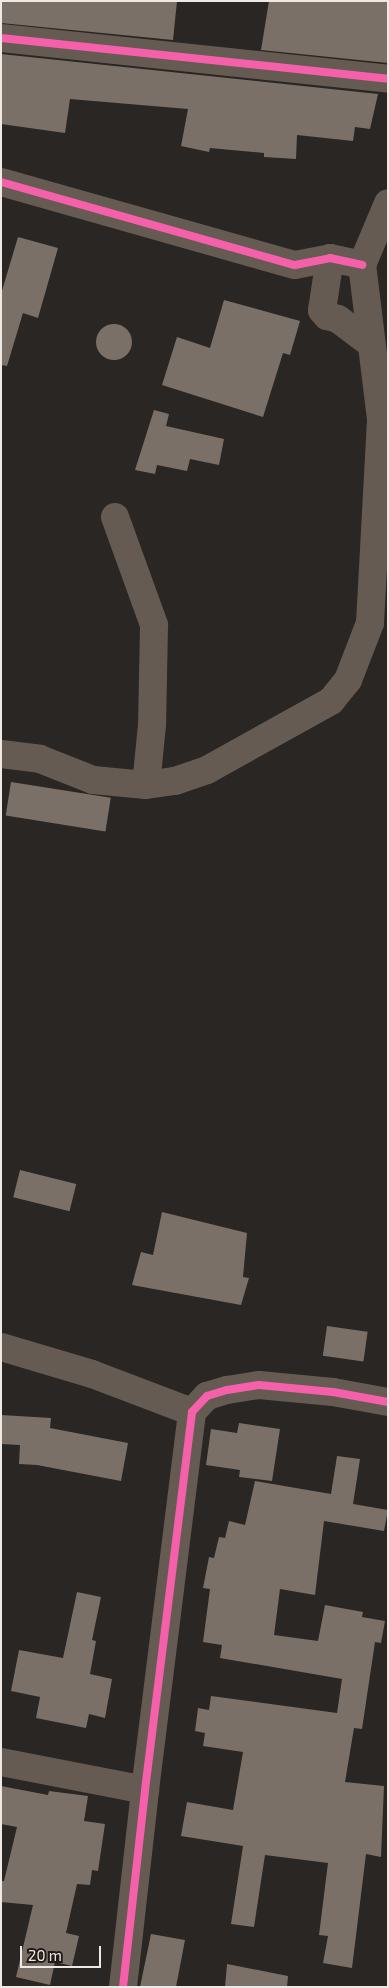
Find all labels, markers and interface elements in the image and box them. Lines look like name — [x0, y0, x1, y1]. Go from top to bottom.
scale bar — [22, 1936, 104, 1968]
text: 20 m — [28, 1946, 62, 1964]

